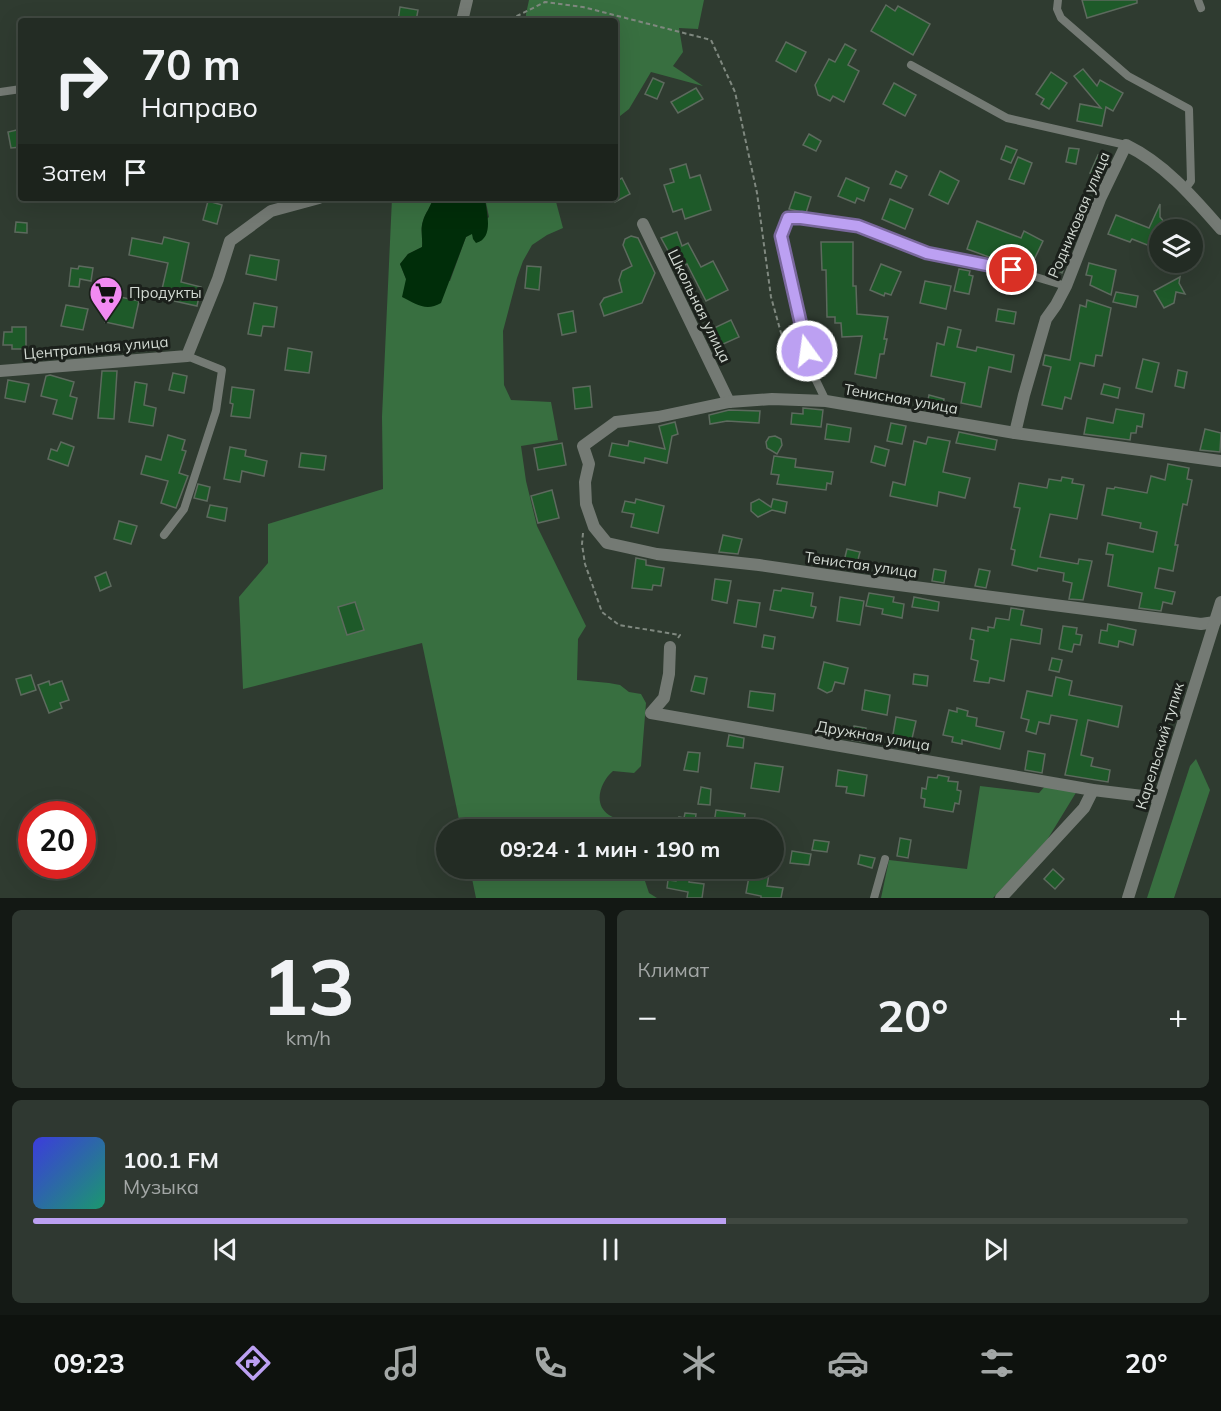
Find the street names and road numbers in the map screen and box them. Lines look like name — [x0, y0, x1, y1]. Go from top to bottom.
street label: Родниковая улица — [1043, 149, 1114, 281]
street label: Школьная улица — [664, 246, 735, 366]
street label: Центральная улица — [23, 332, 169, 363]
street label: Тенисная улица — [842, 379, 960, 418]
street label: Тенистая улица — [804, 547, 919, 582]
street label: Карельский тупик — [1131, 679, 1188, 812]
street label: Дружная улица — [815, 716, 932, 755]

